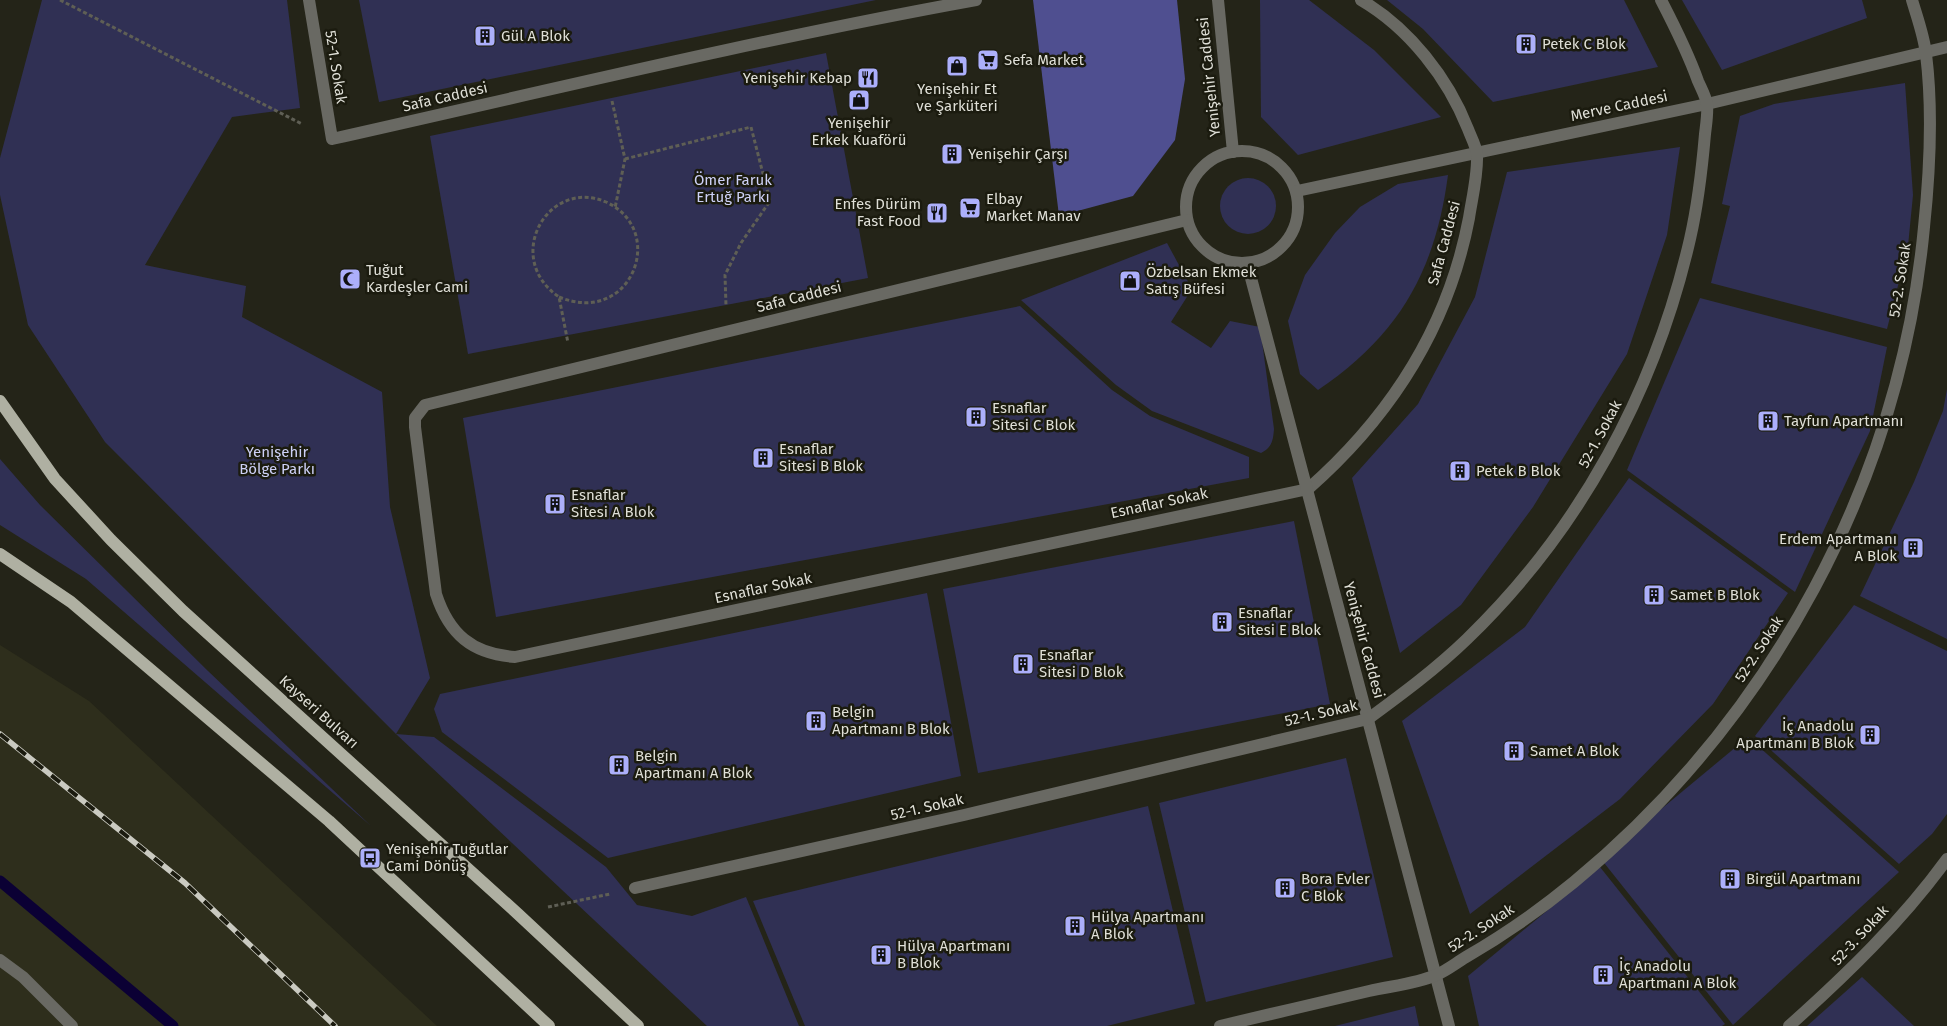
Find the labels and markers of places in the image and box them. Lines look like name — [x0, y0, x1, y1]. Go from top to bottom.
building icon: Gül A Blok — [473, 24, 497, 48]
place label: Gül A Blok — [501, 27, 570, 45]
building icon: Petek C Blok — [1514, 32, 1538, 56]
place label: Petek C Blok — [1542, 35, 1626, 53]
supermarket icon: Sefa Market — [976, 48, 1000, 72]
place label: Sefa Market — [1004, 51, 1085, 69]
shop icon: Yenişehir Et ve Şarküteri — [945, 54, 969, 78]
restaurant icon: Yenişehir Kebap — [856, 66, 880, 90]
place label: Yenişehir Kebap — [743, 69, 852, 87]
place label: Yenişehir Et ve Şarküteri — [916, 80, 998, 115]
shop icon: Yenişehir Erkek Kuaförü — [847, 88, 871, 112]
place label: Yenişehir Erkek Kuaförü — [812, 114, 906, 149]
building icon: Yenişehir Çarşı — [940, 142, 964, 166]
place label: Yenişehir Çarşı — [968, 145, 1068, 163]
place label: Elbay Market Manav — [986, 190, 1081, 225]
place label: Enfes Dürüm Fast Food — [835, 195, 921, 230]
supermarket icon: Elbay Market Manav — [958, 196, 982, 220]
restaurant icon: Enfes Dürüm Fast Food — [925, 201, 949, 225]
place label: Tuğut Kardeşler Cami — [366, 261, 468, 296]
place label: Özbelsan Ekmek Satış Büfesi — [1146, 263, 1257, 298]
mosque icon: Tuğut Kardeşler Cami — [338, 267, 362, 291]
shop icon: Özbelsan Ekmek Satış Büfesi — [1118, 269, 1142, 293]
place label: Esnaflar Sitesi C Blok — [992, 399, 1076, 434]
building icon: Esnaflar Sitesi C Blok — [964, 405, 988, 429]
building icon: Tayfun Apartmanı — [1756, 409, 1780, 433]
place label: Tayfun Apartmanı — [1784, 412, 1904, 430]
place label: Esnaflar Sitesi B Blok — [779, 440, 863, 475]
building icon: Esnaflar Sitesi B Blok — [751, 446, 775, 470]
building icon: Petek B Blok — [1448, 459, 1472, 483]
place label: Petek B Blok — [1476, 462, 1561, 480]
place label: Esnaflar Sitesi A Blok — [571, 486, 655, 521]
building icon: Esnaflar Sitesi A Blok — [543, 492, 567, 516]
place label: Erdem Apartmanı A Blok — [1779, 530, 1897, 565]
building icon: Erdem Apartmanı A Blok — [1901, 536, 1925, 560]
building icon: Samet B Blok — [1642, 583, 1666, 607]
place label: Samet B Blok — [1670, 586, 1760, 604]
place label: Esnaflar Sitesi E Blok — [1238, 604, 1321, 639]
building icon: Esnaflar Sitesi E Blok — [1210, 610, 1234, 634]
place label: Esnaflar Sitesi D Blok — [1039, 646, 1124, 681]
building icon: Esnaflar Sitesi D Blok — [1011, 652, 1035, 676]
place label: Belgin Apartmanı B Blok — [832, 703, 950, 738]
building icon: Belgin Apartmanı B Blok — [804, 709, 828, 733]
place label: İç Anadolu Apartmanı B Blok — [1736, 717, 1854, 752]
building icon: İç Anadolu Apartmanı B Blok — [1858, 723, 1882, 747]
building icon: Samet A Blok — [1502, 739, 1526, 763]
place label: Samet A Blok — [1530, 742, 1620, 760]
place label: Belgin Apartmanı A Blok — [635, 747, 753, 782]
building icon: Belgin Apartmanı A Blok — [607, 753, 631, 777]
place label: Yenişehir Tuğutlar Cami Dönüş — [386, 840, 509, 875]
bus stop icon: Yenişehir Tuğutlar Cami Dönüş — [358, 846, 382, 870]
building icon: Birgül Apartmanı — [1718, 867, 1742, 891]
place label: Bora Evler C Blok — [1301, 870, 1370, 905]
place label: Birgül Apartmanı — [1746, 870, 1860, 888]
building icon: Bora Evler C Blok — [1273, 876, 1297, 900]
place label: Hülya Apartmanı A Blok — [1091, 908, 1204, 943]
building icon: Hülya Apartmanı A Blok — [1063, 914, 1087, 938]
place label: Hülya Apartmanı B Blok — [897, 937, 1010, 972]
building icon: Hülya Apartmanı B Blok — [869, 943, 893, 967]
place label: İç Anadolu Apartmanı A Blok — [1619, 957, 1737, 992]
building icon: İç Anadolu Apartmanı A Blok — [1591, 963, 1615, 987]

